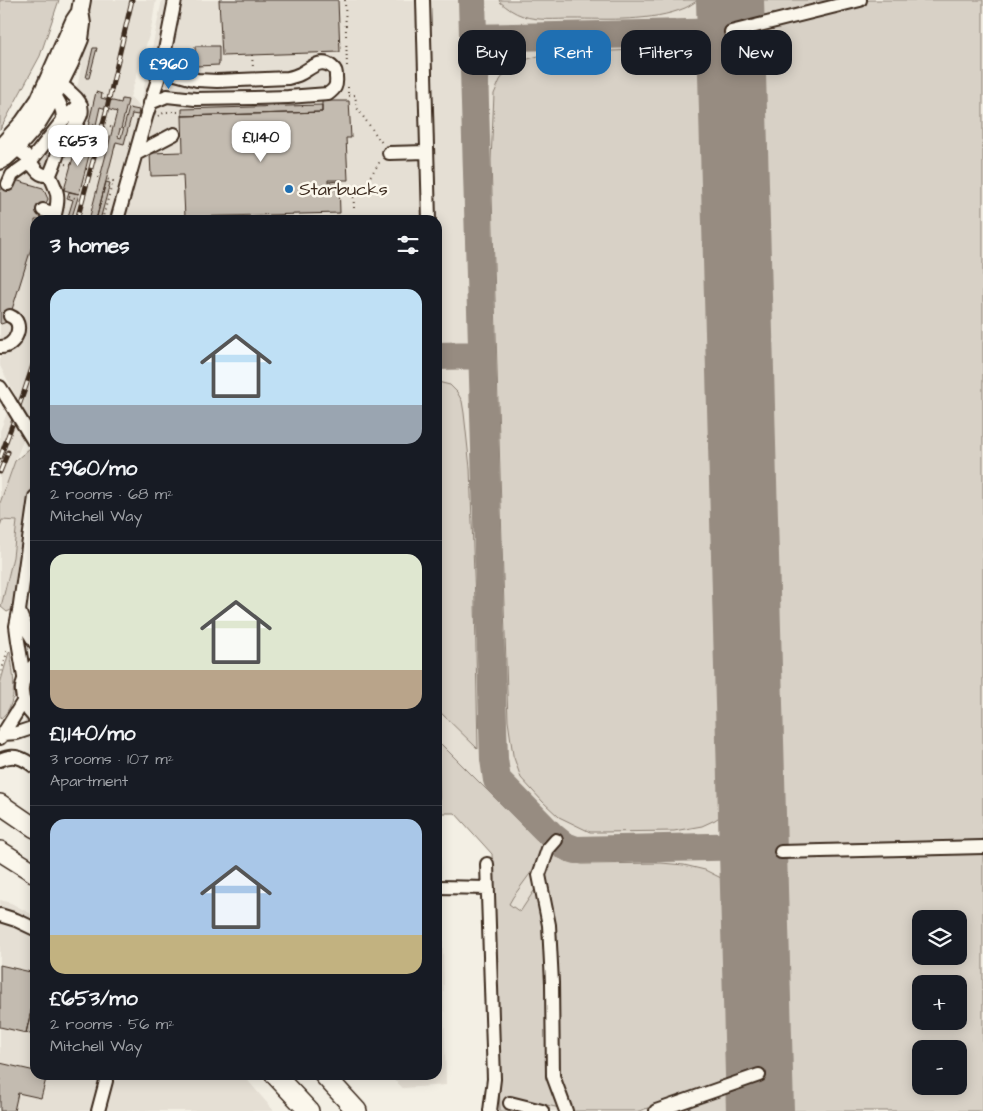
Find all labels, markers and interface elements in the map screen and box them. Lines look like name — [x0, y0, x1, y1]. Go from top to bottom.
chip: Buy — [458, 30, 526, 75]
chip: Rent — [536, 30, 611, 75]
chip: Filters — [621, 30, 711, 75]
chip: New — [721, 30, 792, 75]
pin: £960 — [139, 48, 199, 90]
text: £960 — [150, 53, 188, 75]
pin: £1,140 — [220, 120, 302, 163]
pin: £653 — [48, 124, 108, 167]
text: £1,140 — [243, 126, 279, 148]
text: £653 — [59, 130, 97, 152]
place label: Starbucks — [299, 177, 388, 202]
marker: Starbucks — [283, 183, 295, 195]
text: 3 homes — [50, 231, 130, 260]
icon: filters — [394, 231, 422, 259]
icon: home — [191, 321, 281, 411]
text: £960/mo — [50, 454, 137, 483]
text: 2 rooms · 68 m² — [50, 483, 173, 505]
text: Mitchell Way — [50, 505, 142, 527]
icon: home — [191, 587, 281, 677]
text: £1,140/mo — [50, 719, 136, 748]
text: 3 rooms · 107 m² — [50, 748, 174, 770]
text: Apartment — [50, 770, 128, 792]
icon: home — [191, 852, 281, 942]
map controls — [912, 910, 967, 1095]
button: layers — [912, 910, 967, 965]
button: + — [912, 975, 967, 1030]
text: £653/mo — [50, 984, 138, 1013]
text: 2 rooms · 56 m² — [50, 1013, 174, 1035]
text: Mitchell Way — [50, 1035, 142, 1057]
button: − — [912, 1040, 967, 1095]

